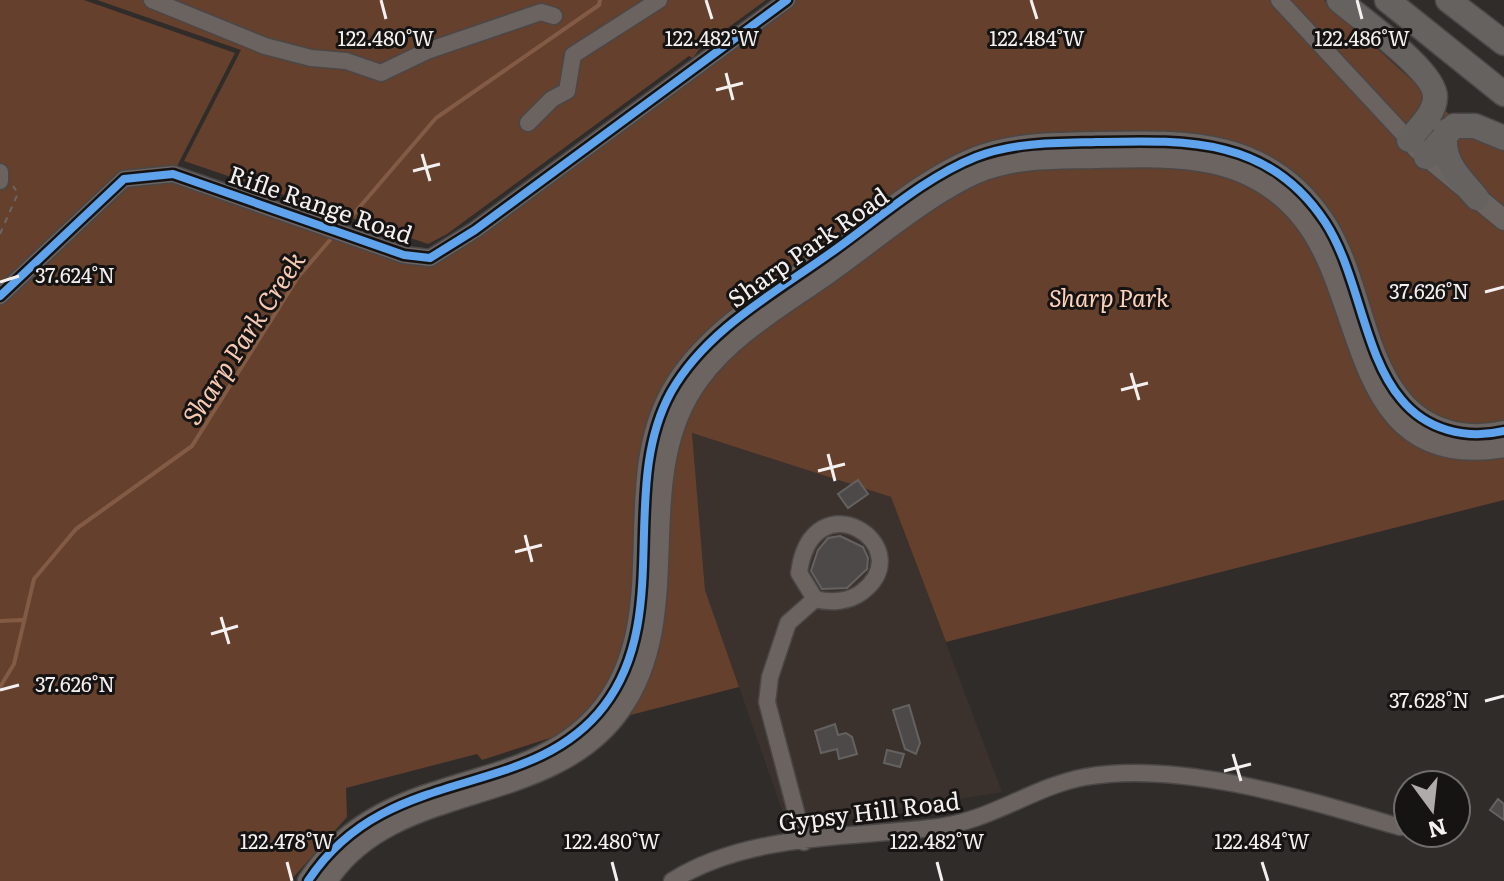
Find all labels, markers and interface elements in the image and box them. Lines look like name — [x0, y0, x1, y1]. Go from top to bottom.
text: 122.480°W — [338, 22, 434, 52]
text: 122.482°W — [665, 22, 759, 52]
text: 122.484°W — [989, 22, 1085, 52]
text: 122.486°W — [1314, 22, 1410, 52]
street label: Rifle Range Road — [224, 155, 418, 251]
street label: Sharp Park Road — [719, 177, 895, 315]
water label: Sharp Park Creek — [171, 242, 313, 432]
text: 37.624°N — [35, 259, 115, 289]
text: 37.626°N — [1389, 275, 1469, 305]
park label: Sharp Park — [1049, 279, 1170, 314]
text: 37.626°N — [35, 668, 115, 698]
text: 37.628°N — [1389, 684, 1469, 714]
north arrow — [1392, 769, 1472, 849]
street label: Gypsy Hill Road — [776, 781, 962, 838]
text: N — [1424, 811, 1451, 848]
text: 122.478°W — [240, 825, 334, 855]
text: 122.480°W — [564, 825, 660, 855]
text: 122.482°W — [890, 825, 984, 855]
text: 122.484°W — [1214, 825, 1310, 855]

